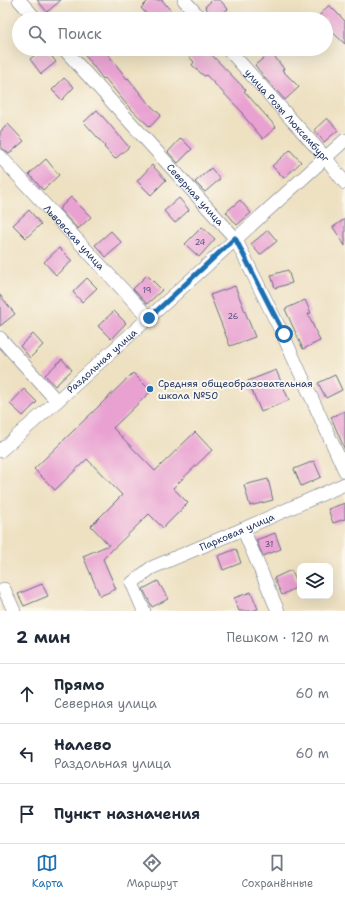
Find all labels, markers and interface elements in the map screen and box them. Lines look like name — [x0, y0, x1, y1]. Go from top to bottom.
search box — [12, 12, 333, 56]
icon: search — [26, 23, 48, 45]
text: Поиск — [58, 24, 102, 44]
street label: улица Розы Люксембург — [242, 66, 333, 165]
street label: Северная улица — [164, 161, 227, 229]
street label: Львовская улица — [41, 202, 108, 273]
house number: 24 — [195, 237, 206, 248]
house number: 19 — [143, 285, 151, 296]
route end — [140, 309, 158, 327]
house number: 26 — [228, 311, 239, 322]
street label: Раздольная улица — [64, 325, 140, 396]
route start — [275, 325, 293, 343]
place label: Средняя общеобразовательная школа №50 — [158, 377, 313, 402]
marker: Средняя общеобразовательная школа №50 — [145, 384, 155, 394]
street label: Парковая улица — [197, 509, 277, 553]
house number: 31 — [265, 539, 273, 550]
map controls — [297, 563, 333, 599]
button: layers — [297, 563, 333, 599]
text: 2 мин — [16, 626, 71, 648]
text: Пешком · 120 m — [226, 629, 329, 646]
text: Прямо — [54, 675, 104, 695]
icon: ahead — [16, 683, 38, 705]
text: 60 m — [296, 685, 329, 702]
text: Северная улица — [54, 695, 157, 712]
text: Налево — [54, 735, 112, 755]
icon: left — [16, 743, 38, 765]
text: 60 m — [296, 745, 329, 762]
text: Раздольная улица — [54, 755, 171, 772]
icon: arrive — [16, 803, 38, 825]
text: Пункт назначения — [54, 804, 200, 824]
tab: Карта — [32, 852, 63, 891]
tab: Маршрут — [127, 852, 178, 891]
tab: Сохранённые — [241, 852, 313, 891]

